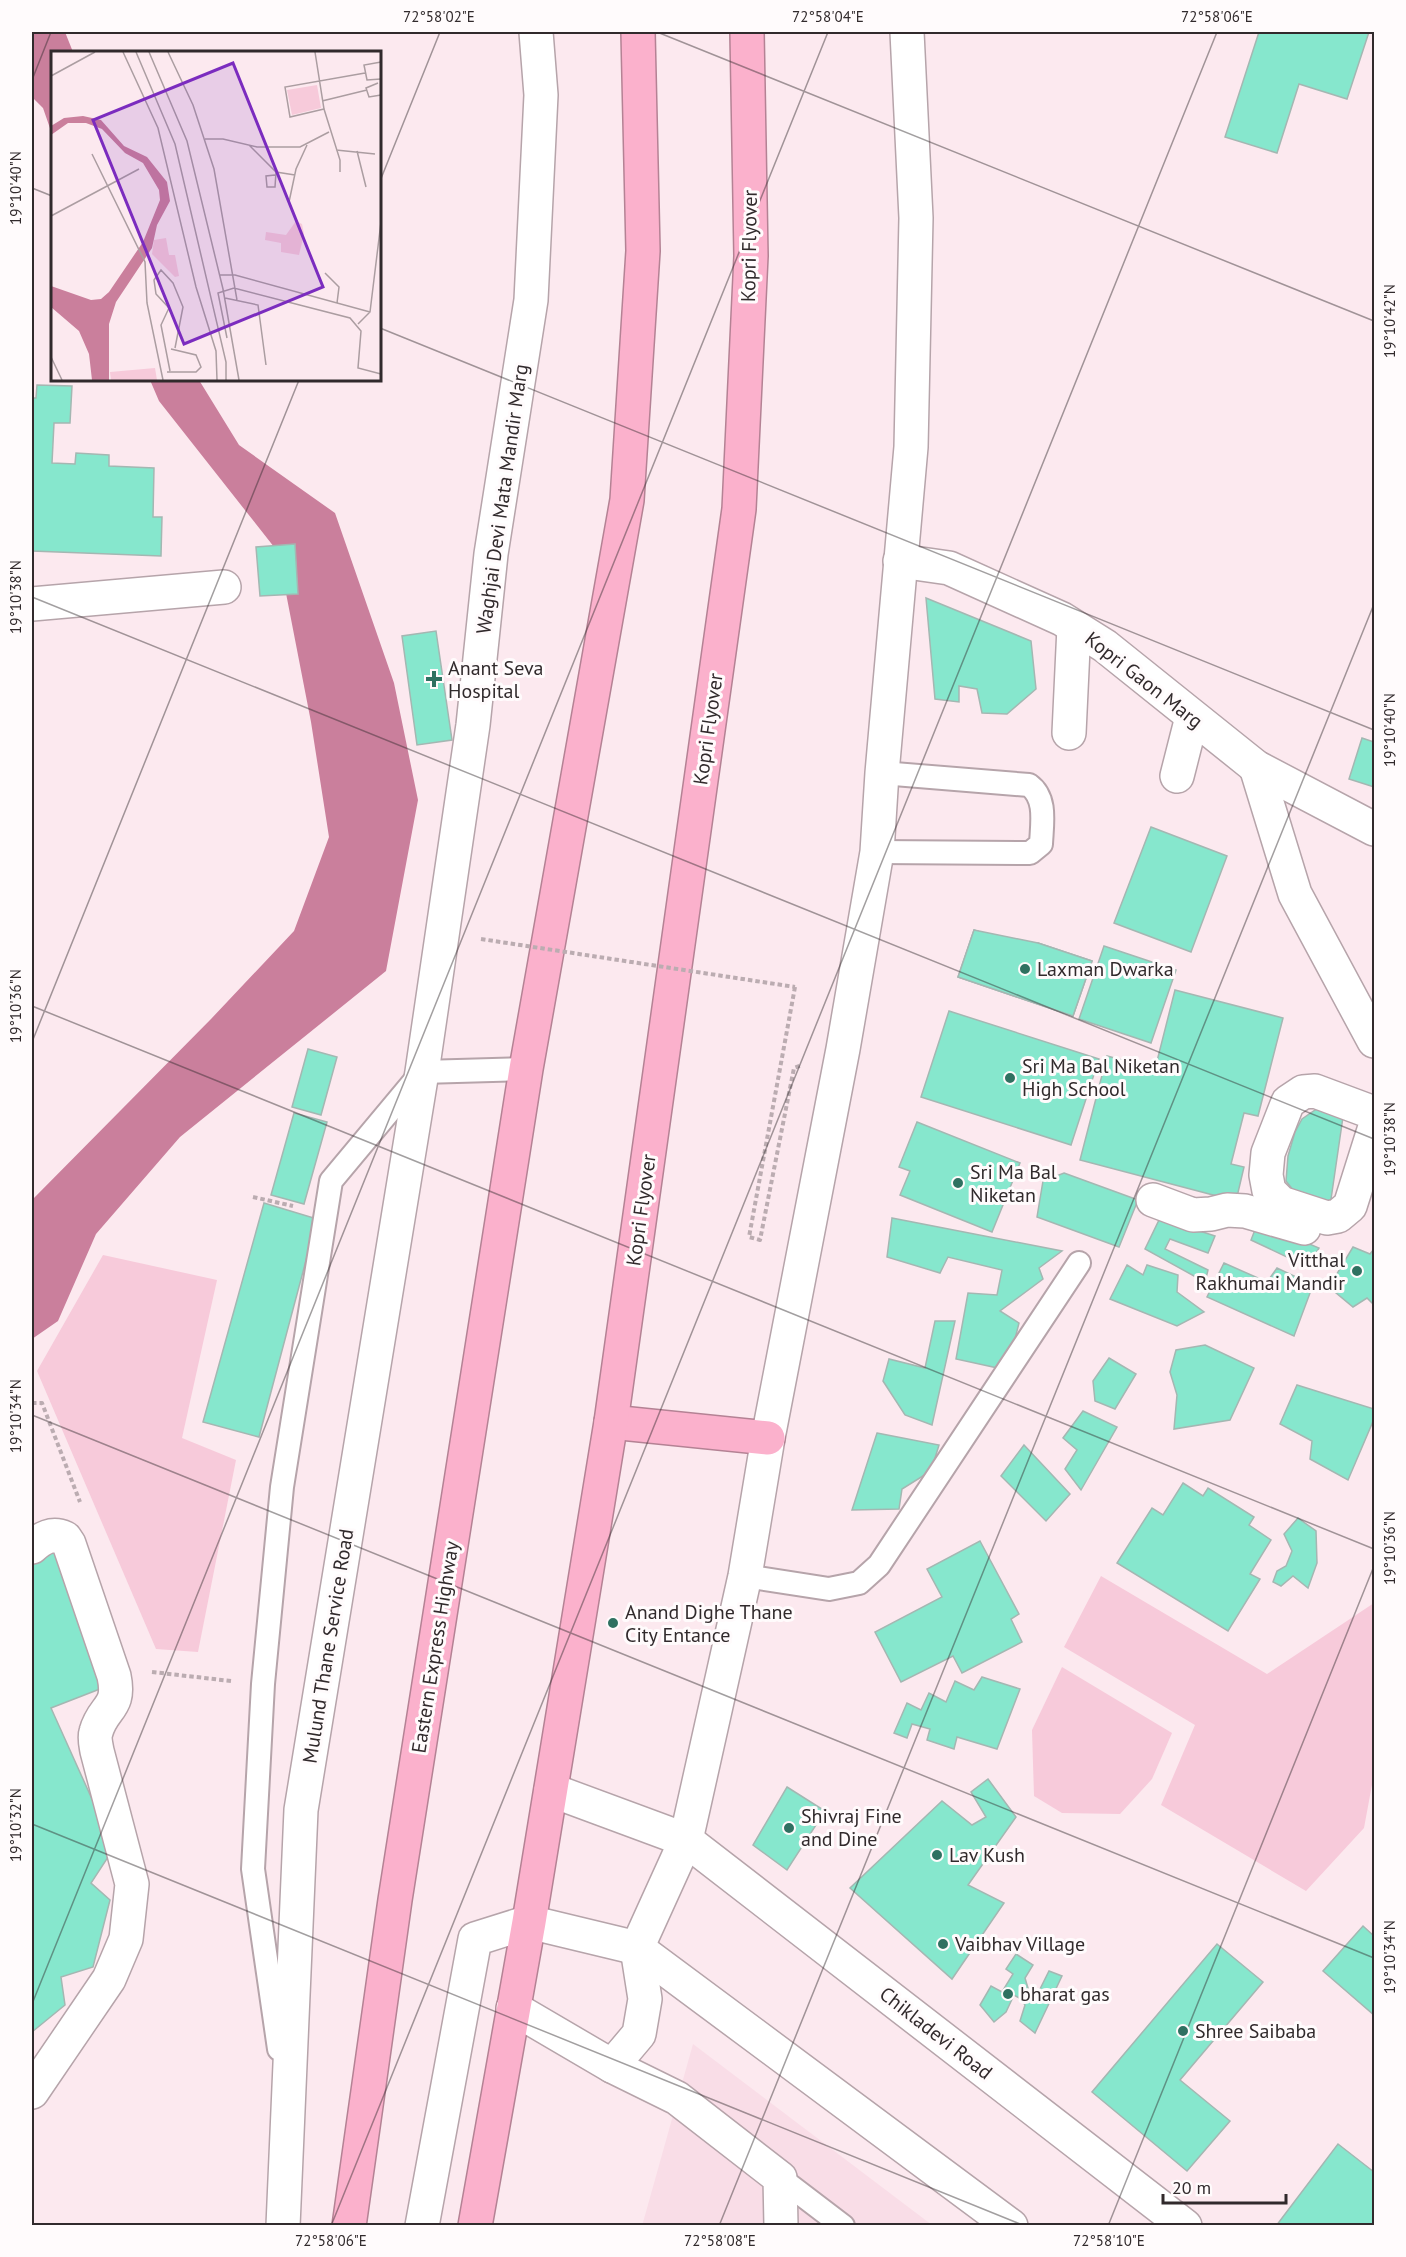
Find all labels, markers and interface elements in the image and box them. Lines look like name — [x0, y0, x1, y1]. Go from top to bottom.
text: 72°58'02"E — [403, 7, 475, 26]
text: 72°58'04"E — [792, 7, 864, 26]
text: 72°58'06"E — [1181, 7, 1253, 26]
inset map — [51, 51, 381, 381]
text: 19°10'40"N — [6, 151, 25, 225]
street label: Kopri Flyover — [735, 189, 763, 302]
text: 19°10'42"N — [1380, 284, 1399, 358]
street label: Waghjai Devi Mata Mandir Marg — [470, 362, 534, 636]
text: 19°10'38"N — [6, 560, 25, 634]
street label: Kopri Gaon Marg — [1080, 626, 1208, 734]
place label: Anant Seva Hospital — [448, 655, 544, 704]
marker: Anant Seva Hospital — [425, 670, 443, 688]
street label: Kopri Flyover — [687, 671, 729, 786]
text: 19°10'40"N — [1380, 693, 1399, 767]
place label: Laxman Dwarka — [1037, 956, 1174, 982]
marker: Laxman Dwarka — [1018, 962, 1032, 976]
text: 19°10'36"N — [6, 969, 25, 1043]
place label: Sri Ma Bal Niketan High School — [1022, 1053, 1180, 1102]
marker: Sri Ma Bal Niketan High School — [1003, 1071, 1017, 1085]
text: 19°10'38"N — [1380, 1102, 1399, 1176]
street label: Kopri Flyover — [620, 1152, 662, 1267]
place label: Sri Ma Bal Niketan — [970, 1159, 1057, 1208]
marker: Sri Ma Bal Niketan — [951, 1176, 965, 1190]
place label: Vitthal Rakhumai Mandir — [1196, 1247, 1345, 1296]
marker: Vitthal Rakhumai Mandir — [1350, 1264, 1364, 1278]
text: 19°10'34"N — [6, 1379, 25, 1453]
text: 19°10'36"N — [1380, 1511, 1399, 1585]
street label: Mulund Thane Service Road — [297, 1527, 359, 1765]
street label: Eastern Express Highway — [405, 1538, 465, 1755]
place label: Anand Dighe Thane City Entance — [625, 1599, 793, 1648]
marker: Anand Dighe Thane City Entance — [606, 1616, 620, 1630]
text: 19°10'32"N — [6, 1788, 25, 1862]
place label: Shivraj Fine and Dine — [801, 1803, 902, 1852]
marker: Shivraj Fine and Dine — [782, 1821, 796, 1835]
place label: Lav Kush — [949, 1842, 1025, 1868]
marker: Lav Kush — [930, 1848, 944, 1862]
text: 19°10'34"N — [1380, 1920, 1399, 1994]
place label: Vaibhav Village — [954, 1931, 1085, 1957]
marker: Vaibhav Village — [936, 1937, 950, 1951]
street label: Chikladevi Road — [874, 1981, 998, 2085]
place label: bharat gas — [1020, 1981, 1110, 2007]
marker: bharat gas — [1001, 1987, 1015, 2001]
place label: Shree Saibaba — [1195, 2018, 1316, 2044]
marker: Shree Saibaba — [1176, 2024, 1190, 2038]
scale bar — [1163, 2167, 1286, 2205]
text: 20 m — [1172, 2176, 1211, 2199]
text: 72°58'06"E — [295, 2231, 367, 2250]
text: 72°58'08"E — [684, 2231, 756, 2250]
text: 72°58'10"E — [1073, 2231, 1145, 2250]

